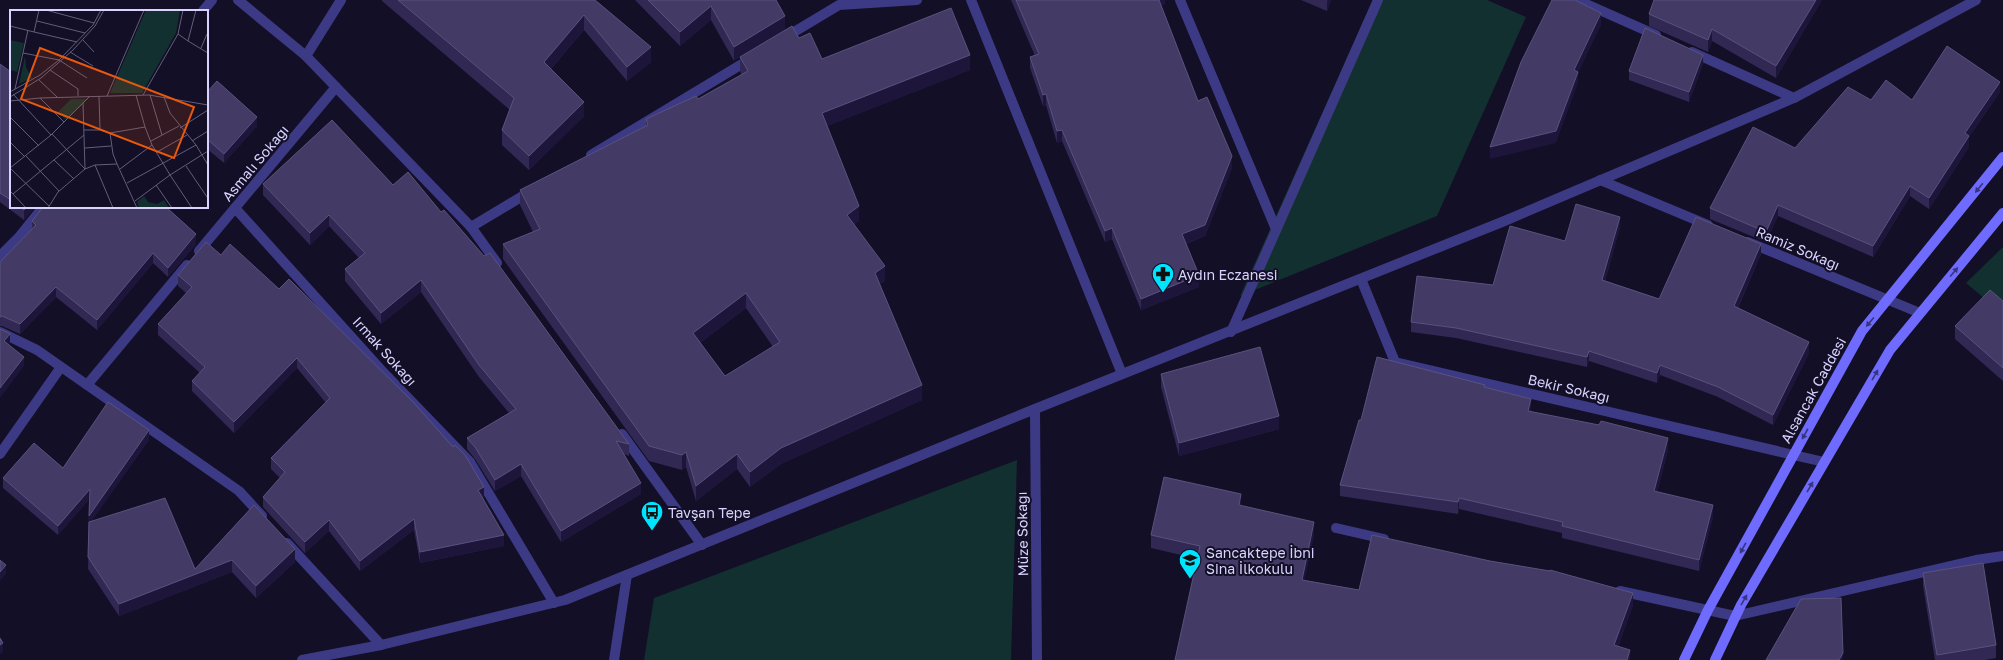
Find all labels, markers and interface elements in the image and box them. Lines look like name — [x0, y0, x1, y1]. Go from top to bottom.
inset map — [10, 10, 208, 208]
street label: Asmalı Sokağı — [218, 121, 292, 205]
one-way arrow — [1974, 182, 1983, 193]
street label: Ramiz Sokağı — [1753, 223, 1843, 273]
pharmacy icon: Aydın Eczanesi — [1150, 261, 1176, 294]
place label: Aydın Eczanesi — [1178, 266, 1278, 283]
one-way arrow — [1950, 267, 1959, 278]
street label: Irmak Sokağı — [350, 313, 420, 389]
one-way arrow — [1866, 316, 1875, 327]
street label: Alsancak Caddesi — [1777, 334, 1849, 446]
one-way arrow — [1872, 369, 1879, 381]
street label: Bekir Sokağı — [1526, 370, 1612, 406]
one-way arrow — [1802, 428, 1808, 440]
one-way arrow — [1806, 481, 1813, 493]
street label: Müze Sokağı — [1013, 492, 1031, 576]
bus stop icon: Tavşan Tepe — [639, 499, 665, 532]
place label: Tavşan Tepe — [668, 504, 751, 521]
one-way arrow — [1739, 542, 1746, 554]
place label: Sancaktepe İbni Sina İlkokulu — [1206, 544, 1315, 577]
school or university icon: Sancaktepe İbni Sina İlkokulu — [1177, 547, 1203, 580]
one-way arrow — [1740, 594, 1747, 605]

